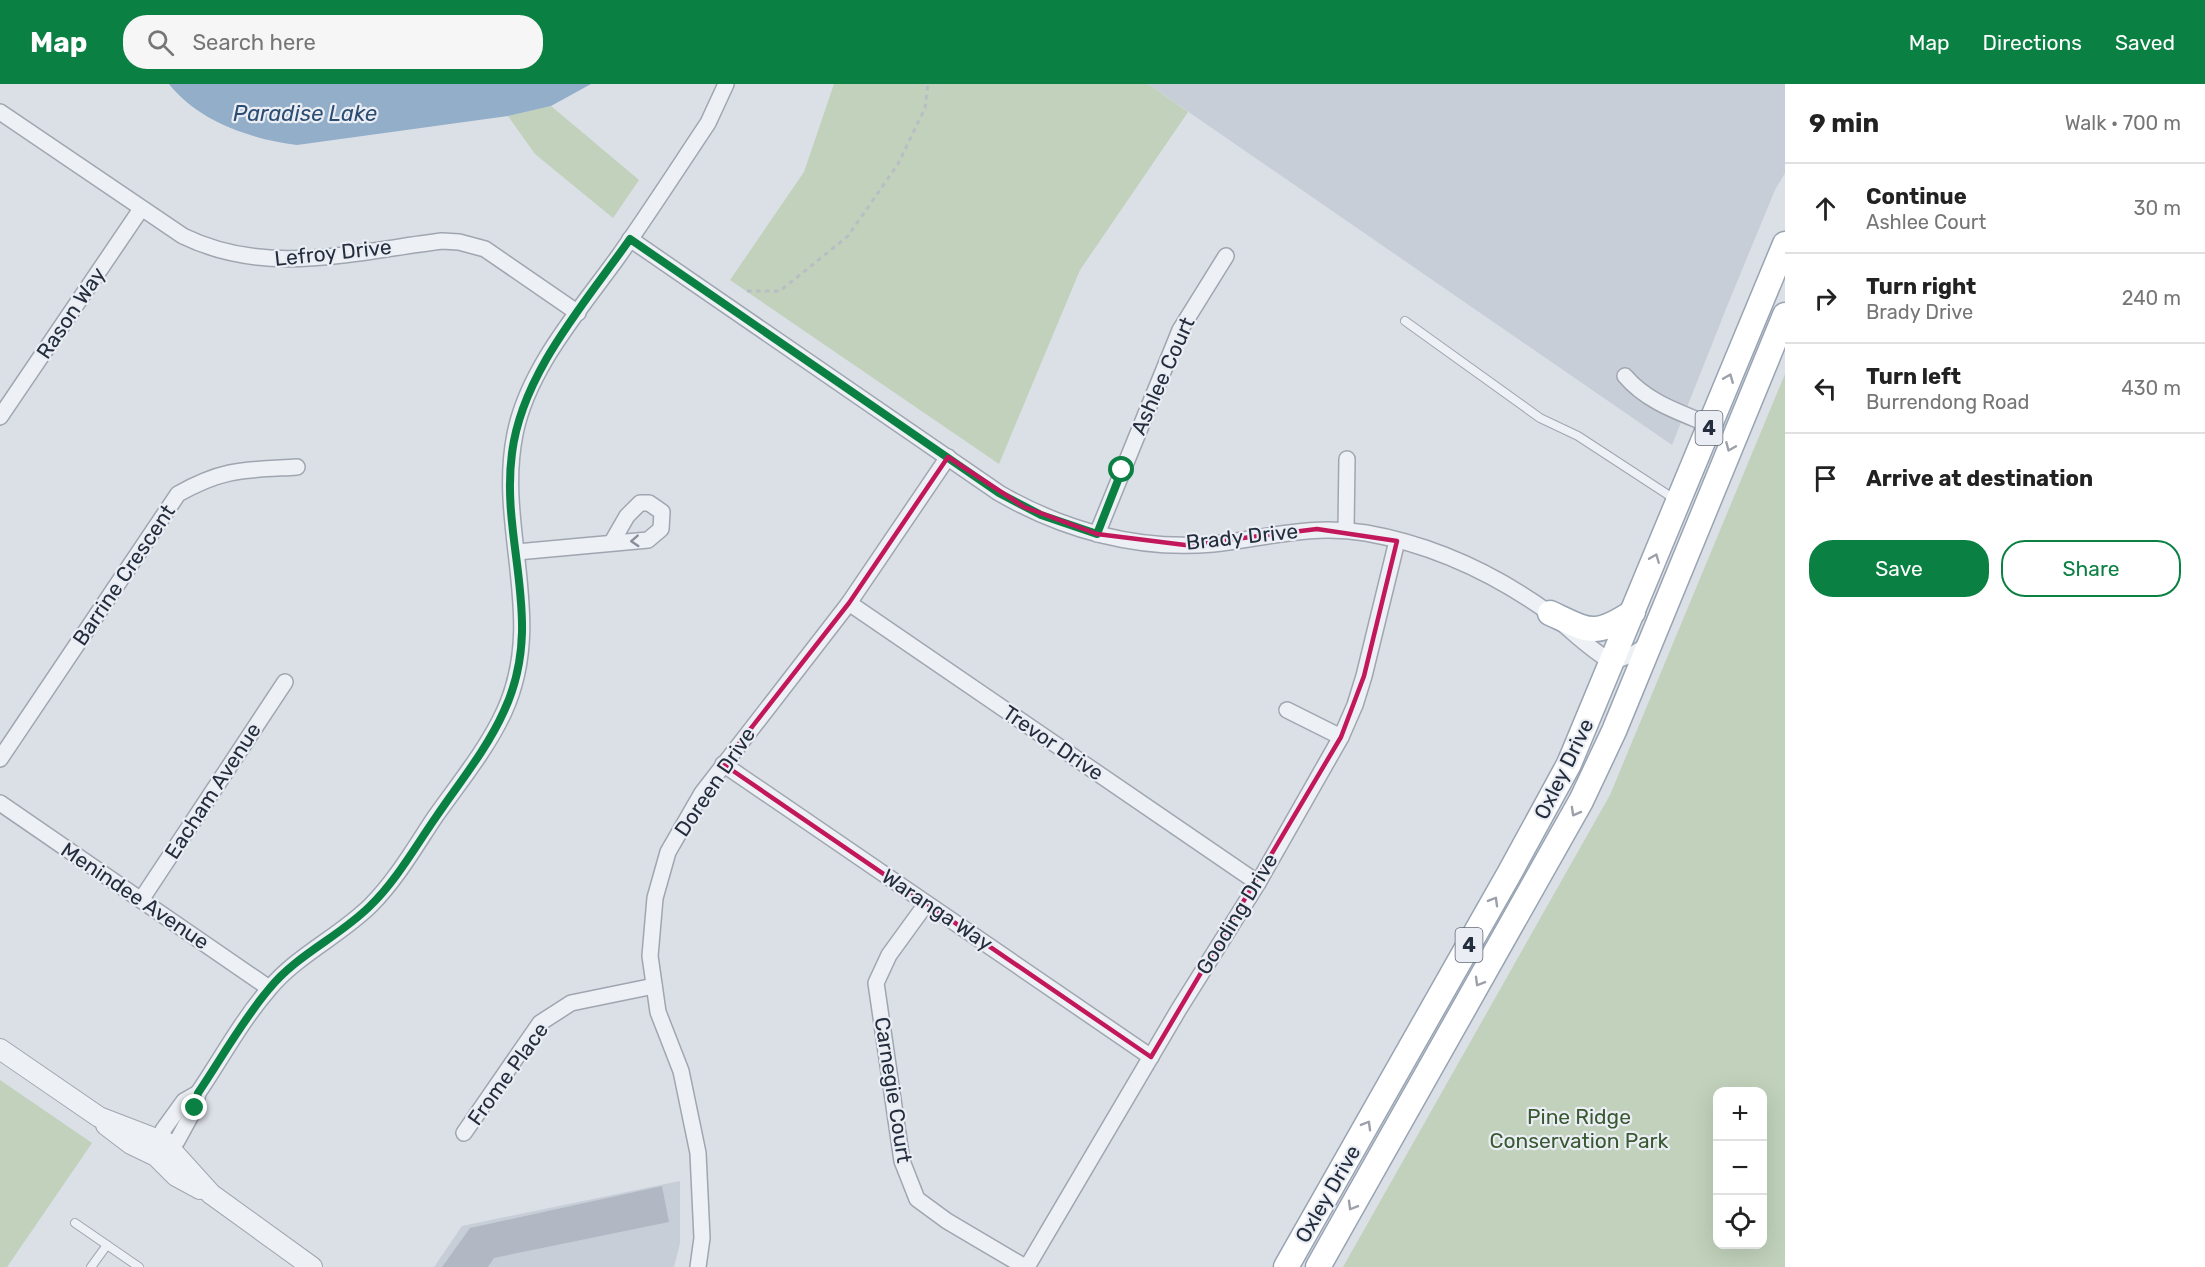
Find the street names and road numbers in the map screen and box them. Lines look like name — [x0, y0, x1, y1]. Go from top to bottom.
street label: Lefroy Drive — [273, 234, 393, 271]
street label: Rason Way — [31, 262, 111, 363]
street label: Ashlee Court — [1125, 313, 1200, 439]
road number: 4 — [1696, 411, 1722, 445]
street label: Barrine Crescent — [67, 499, 180, 650]
street label: Brady Drive — [1185, 518, 1299, 555]
street label: Trevor Drive — [998, 700, 1108, 785]
street label: Oxley Drive — [1528, 714, 1599, 823]
street label: Eacham Avenue — [159, 718, 266, 863]
street label: Doreen Drive — [669, 722, 760, 841]
street label: Menindee Avenue — [57, 837, 214, 954]
street label: Gooding Drive — [1191, 849, 1283, 979]
street label: Waranga Way — [877, 863, 998, 956]
road number: 4 — [1456, 928, 1482, 962]
street label: Carnegie Court — [870, 1015, 917, 1165]
street label: Frome Place — [462, 1017, 553, 1130]
street label: Oxley Drive — [1290, 1140, 1366, 1247]

